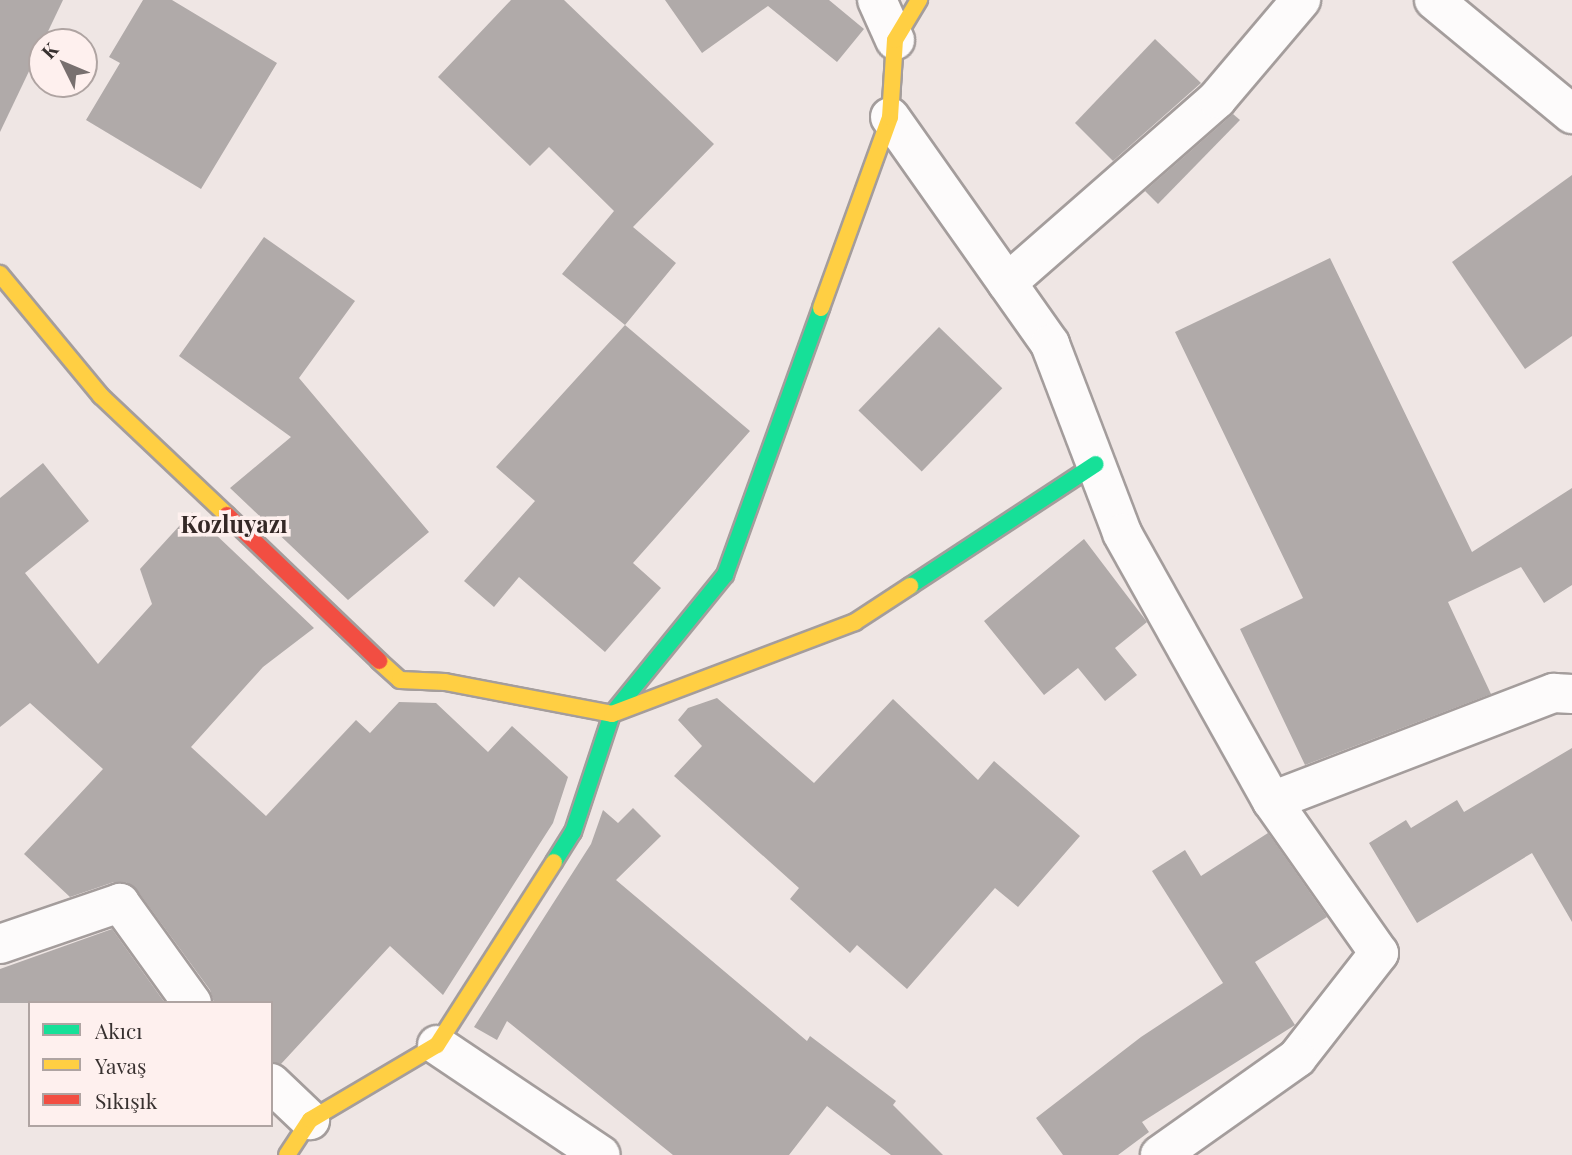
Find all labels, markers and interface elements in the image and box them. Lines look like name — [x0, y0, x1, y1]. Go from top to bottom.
north arrow — [28, 28, 98, 98]
text: K — [35, 36, 63, 64]
district label: Kozluyazı — [180, 510, 288, 538]
legend — [28, 1001, 273, 1127]
text: Akıcı — [95, 1016, 142, 1044]
text: Yavaş — [95, 1051, 146, 1079]
text: Sıkışık — [95, 1086, 157, 1114]

